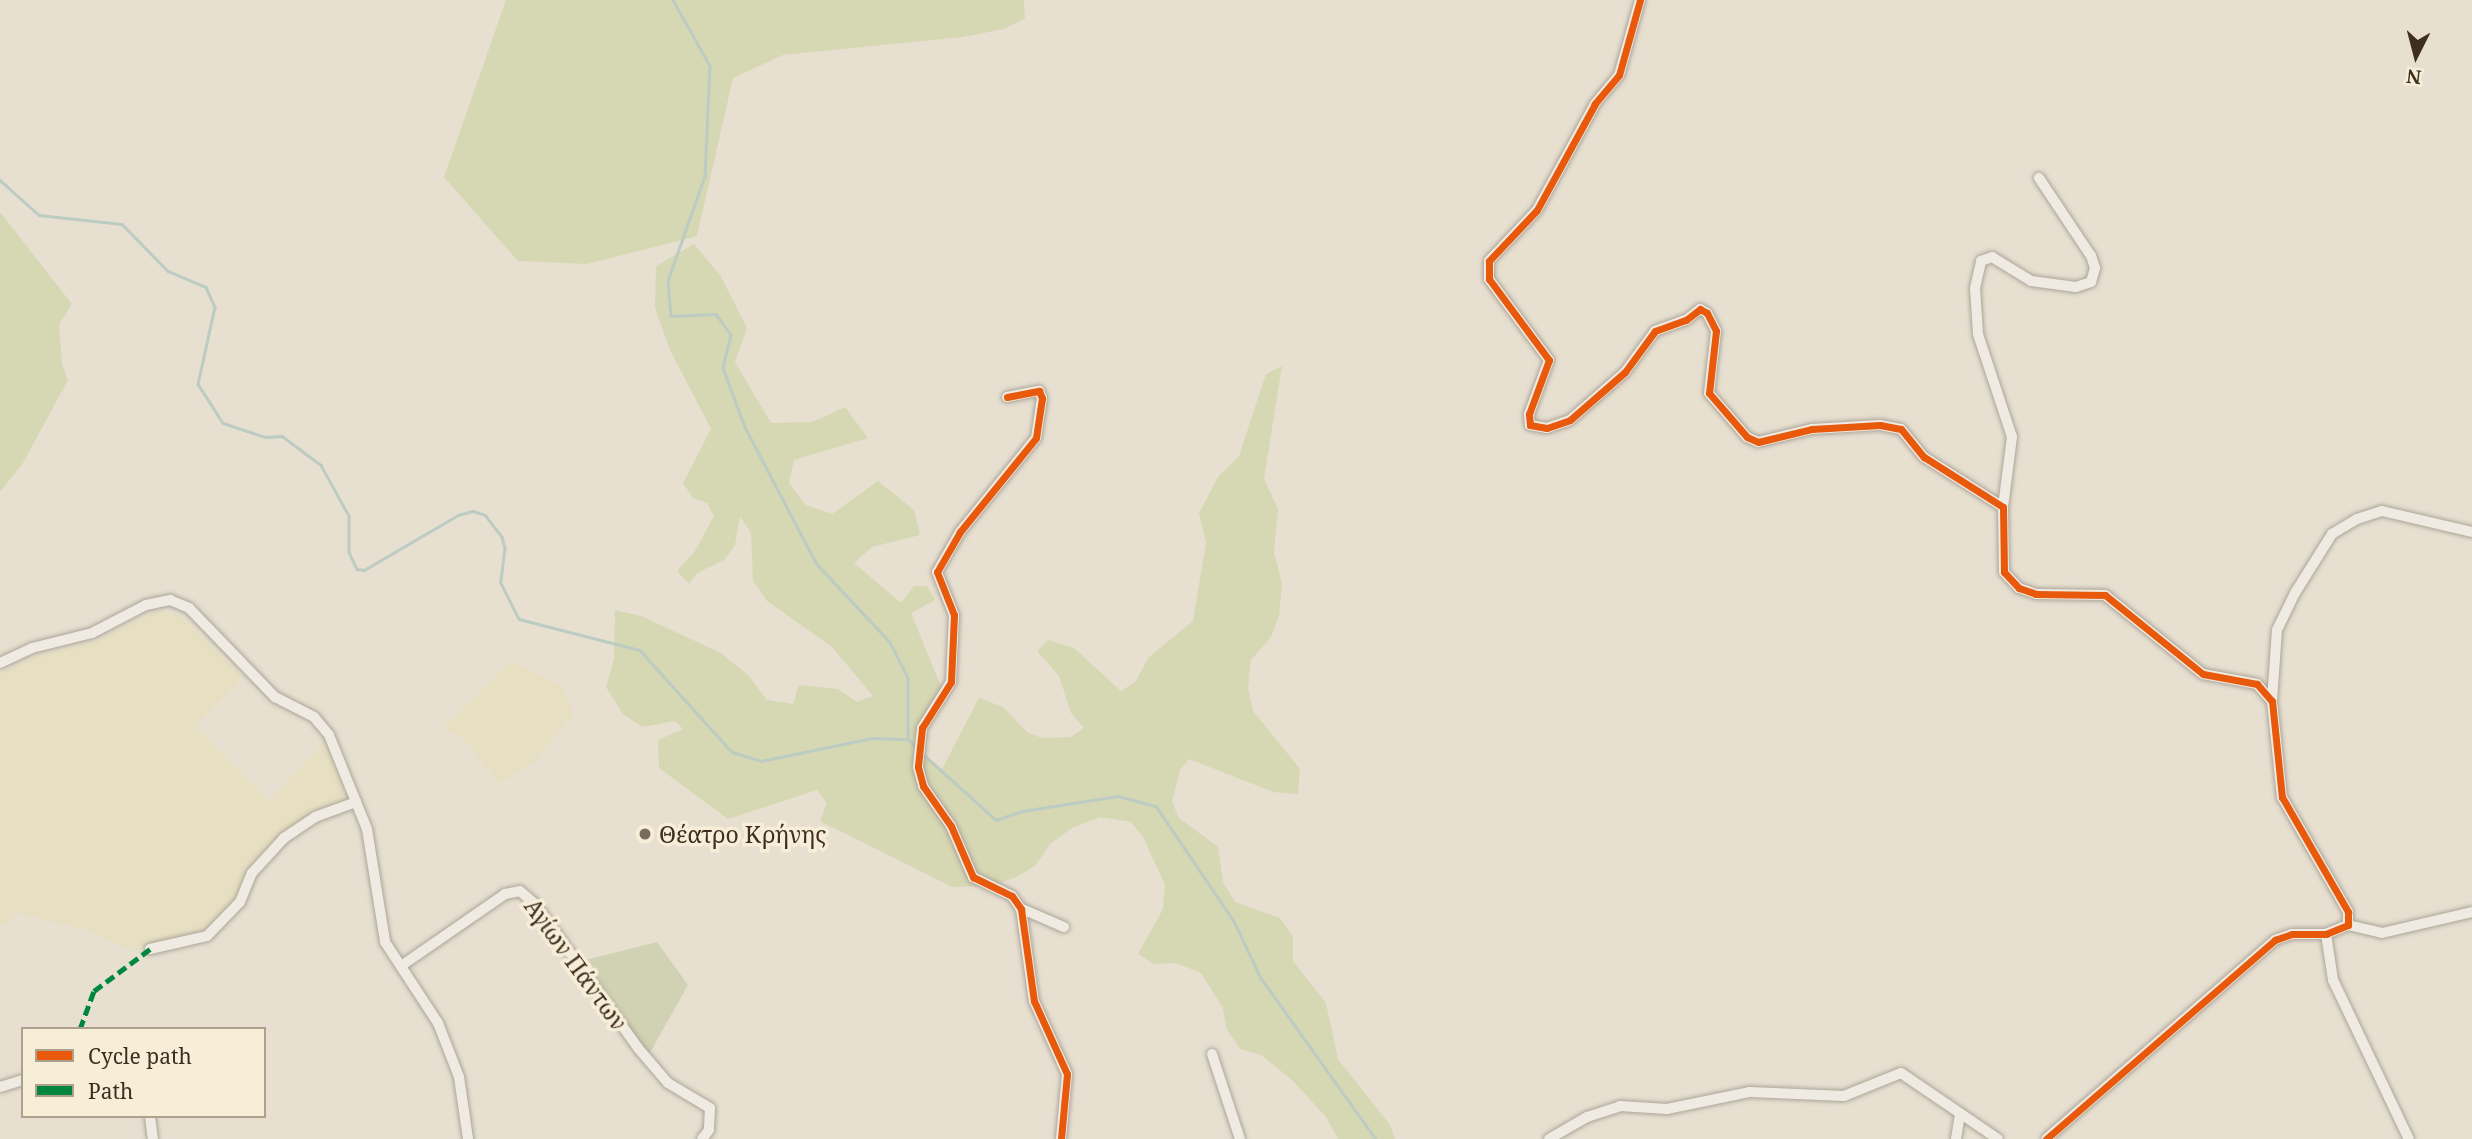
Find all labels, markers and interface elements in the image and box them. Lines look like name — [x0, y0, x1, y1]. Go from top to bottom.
north arrow — [2381, 21, 2451, 91]
text: N — [2405, 63, 2423, 91]
place label: Θέατρο Κρήνης — [659, 820, 826, 848]
marker: Θέατρο Κρήνης — [637, 826, 653, 842]
street label: Αγίων Πάντων — [519, 893, 633, 1035]
legend — [21, 1027, 266, 1118]
text: Cycle path — [88, 1042, 192, 1070]
text: Path — [88, 1077, 133, 1105]

